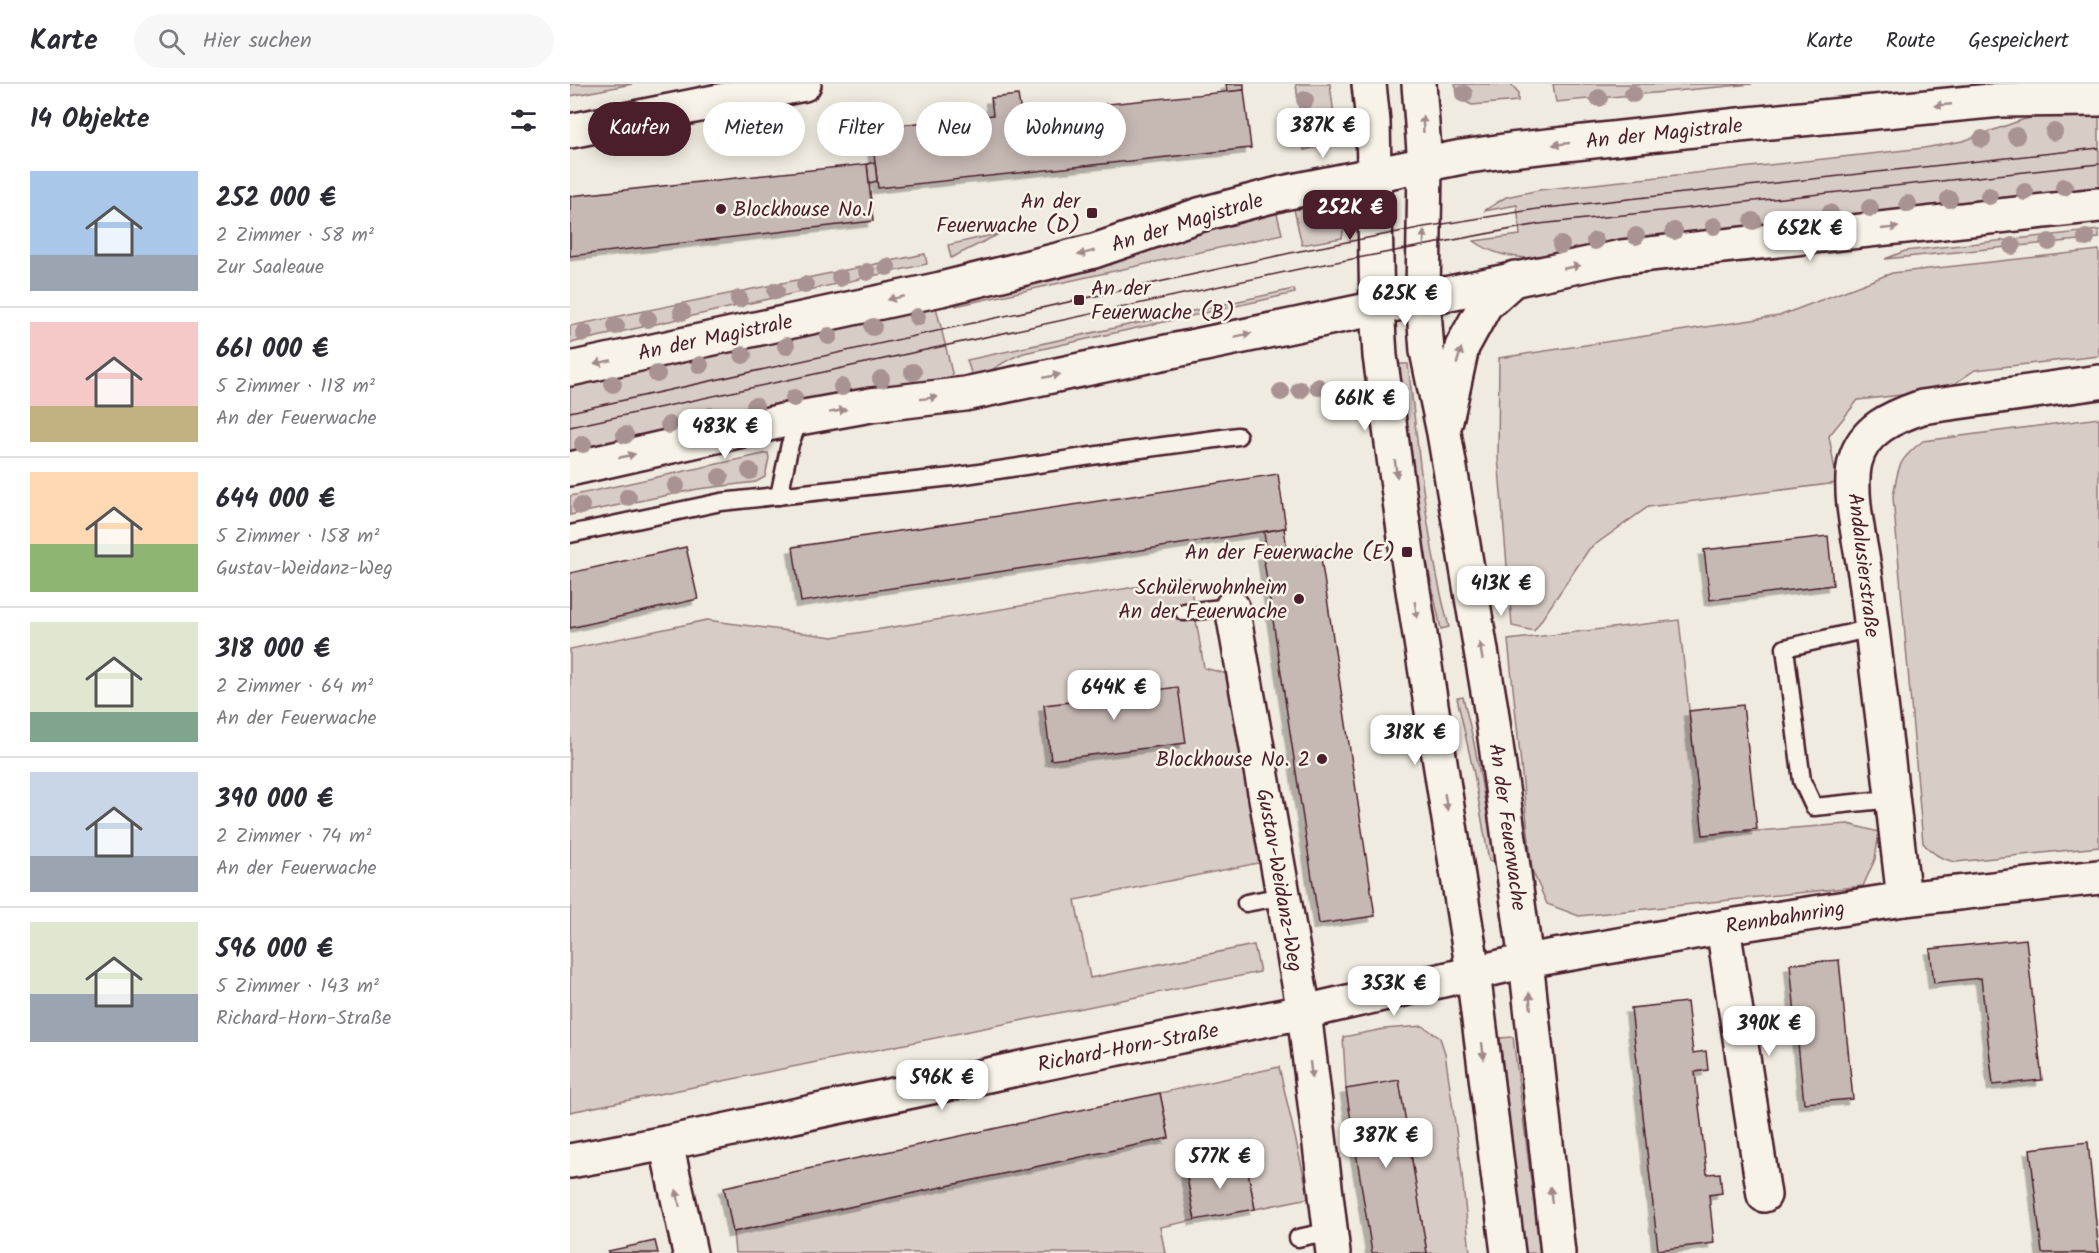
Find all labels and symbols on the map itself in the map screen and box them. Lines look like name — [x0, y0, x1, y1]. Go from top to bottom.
one-way arrow — [1933, 100, 1952, 110]
pin: 387K € — [1274, 108, 1372, 159]
street label: An der Magistrale — [1584, 110, 1745, 159]
one-way arrow — [1419, 114, 1428, 133]
one-way arrow — [1551, 140, 1570, 149]
street label: An der Magistrale — [1107, 184, 1268, 262]
place label: An der Feuerwache (D) — [936, 186, 1081, 243]
pin: 252K € — [1301, 190, 1399, 241]
place label: Blockhouse No.1 — [733, 194, 873, 227]
marker: Blockhouse No.1 — [714, 202, 728, 216]
marker: An der Feuerwache (D) — [1085, 206, 1099, 220]
pin: 652K € — [1761, 211, 1859, 262]
one-way arrow — [1881, 223, 1900, 233]
one-way arrow — [1419, 229, 1429, 248]
one-way arrow — [1077, 249, 1095, 258]
one-way arrow — [1563, 262, 1582, 271]
place label: An der Feuerwache (B) — [1091, 273, 1235, 330]
pin: 625K € — [1356, 276, 1454, 327]
marker: An der Feuerwache (B) — [1072, 293, 1086, 307]
one-way arrow — [887, 294, 906, 303]
street label: An der Magistrale — [635, 306, 796, 371]
one-way arrow — [1234, 330, 1253, 339]
one-way arrow — [1455, 346, 1465, 365]
one-way arrow — [594, 358, 613, 367]
one-way arrow — [1043, 371, 1062, 380]
pin: 661K € — [1316, 381, 1414, 432]
one-way arrow — [920, 393, 939, 403]
one-way arrow — [829, 406, 848, 415]
pin: 483K € — [676, 409, 774, 460]
one-way arrow — [618, 451, 636, 461]
one-way arrow — [1391, 460, 1400, 479]
street label: Andalusierstraße — [1837, 491, 1888, 640]
place label: An der Feuerwache (E) — [1185, 537, 1395, 570]
marker: An der Feuerwache (E) — [1400, 545, 1414, 559]
pin: 413K € — [1452, 566, 1550, 617]
place label: Schülerwohnheim An der Feuerwache — [1118, 572, 1288, 629]
marker: Schülerwohnheim An der Feuerwache — [1292, 592, 1306, 606]
one-way arrow — [1412, 600, 1421, 619]
one-way arrow — [1477, 642, 1486, 661]
pin: 644K € — [1065, 670, 1163, 721]
pin: 318K € — [1366, 715, 1464, 766]
street label: An der Feuerwache — [1478, 741, 1535, 914]
place label: Blockhouse No. 2 — [1156, 744, 1310, 777]
marker: Blockhouse No. 2 — [1315, 752, 1329, 766]
street label: Gustav-Weidanz-Weg — [1246, 786, 1311, 974]
one-way arrow — [1442, 793, 1451, 812]
street label: Rennbahnring — [1723, 893, 1847, 944]
pin: 353K € — [1345, 966, 1443, 1017]
one-way arrow — [1525, 991, 1535, 1010]
pin: 390K € — [1720, 1006, 1818, 1057]
street label: Richard-Horn-Straße — [1035, 1015, 1222, 1082]
one-way arrow — [1478, 1042, 1488, 1061]
pin: 596K € — [893, 1060, 991, 1111]
one-way arrow — [1306, 1061, 1316, 1080]
pin: 387K € — [1337, 1118, 1435, 1169]
pin: 577K € — [1171, 1139, 1269, 1190]
one-way arrow — [1546, 1185, 1556, 1204]
one-way arrow — [673, 1188, 682, 1207]

